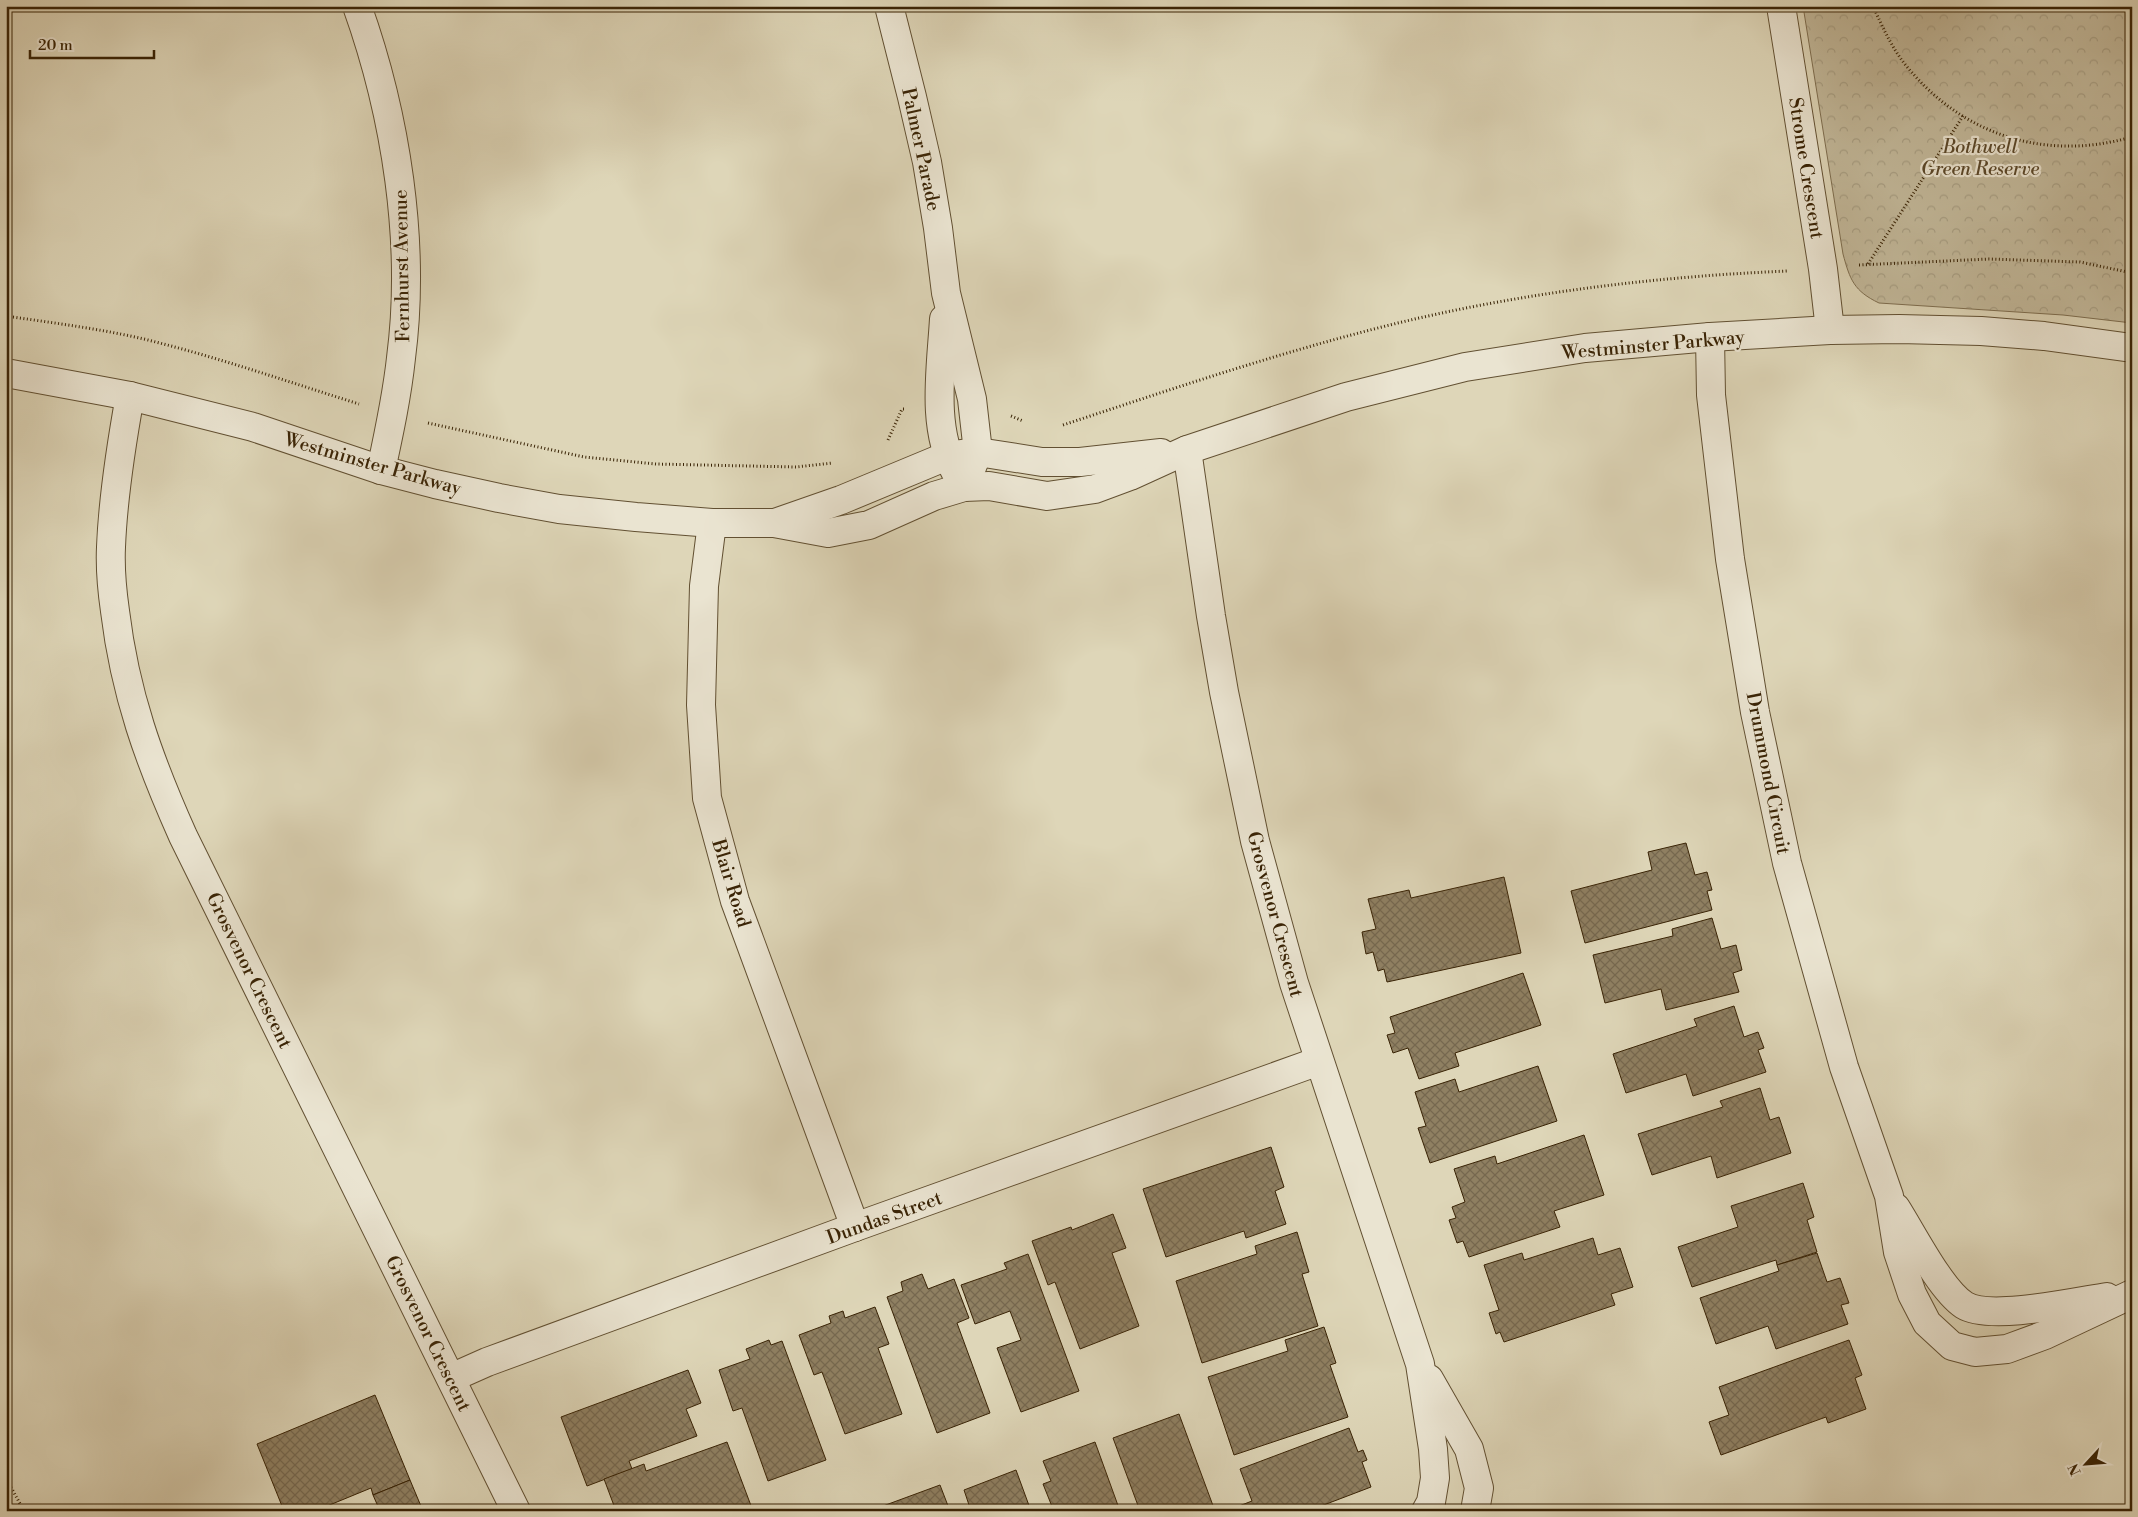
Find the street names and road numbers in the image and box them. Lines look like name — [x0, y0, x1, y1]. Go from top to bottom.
street label: Palmer Parade — [896, 85, 946, 213]
street label: Strome Crescent — [1783, 96, 1829, 241]
street label: Fernhurst Avenue — [389, 189, 415, 343]
street label: Westminster Parkway — [1560, 325, 1746, 365]
street label: Westminster Parkway — [280, 427, 465, 501]
street label: Drummond Circuit — [1741, 690, 1796, 857]
street label: Grosvenor Crescent — [1241, 829, 1309, 1000]
street label: Blair Road — [706, 835, 756, 931]
street label: Grosvenor Crescent — [201, 889, 297, 1053]
street label: Dundas Street — [823, 1186, 946, 1250]
street label: Grosvenor Crescent — [380, 1252, 476, 1416]

